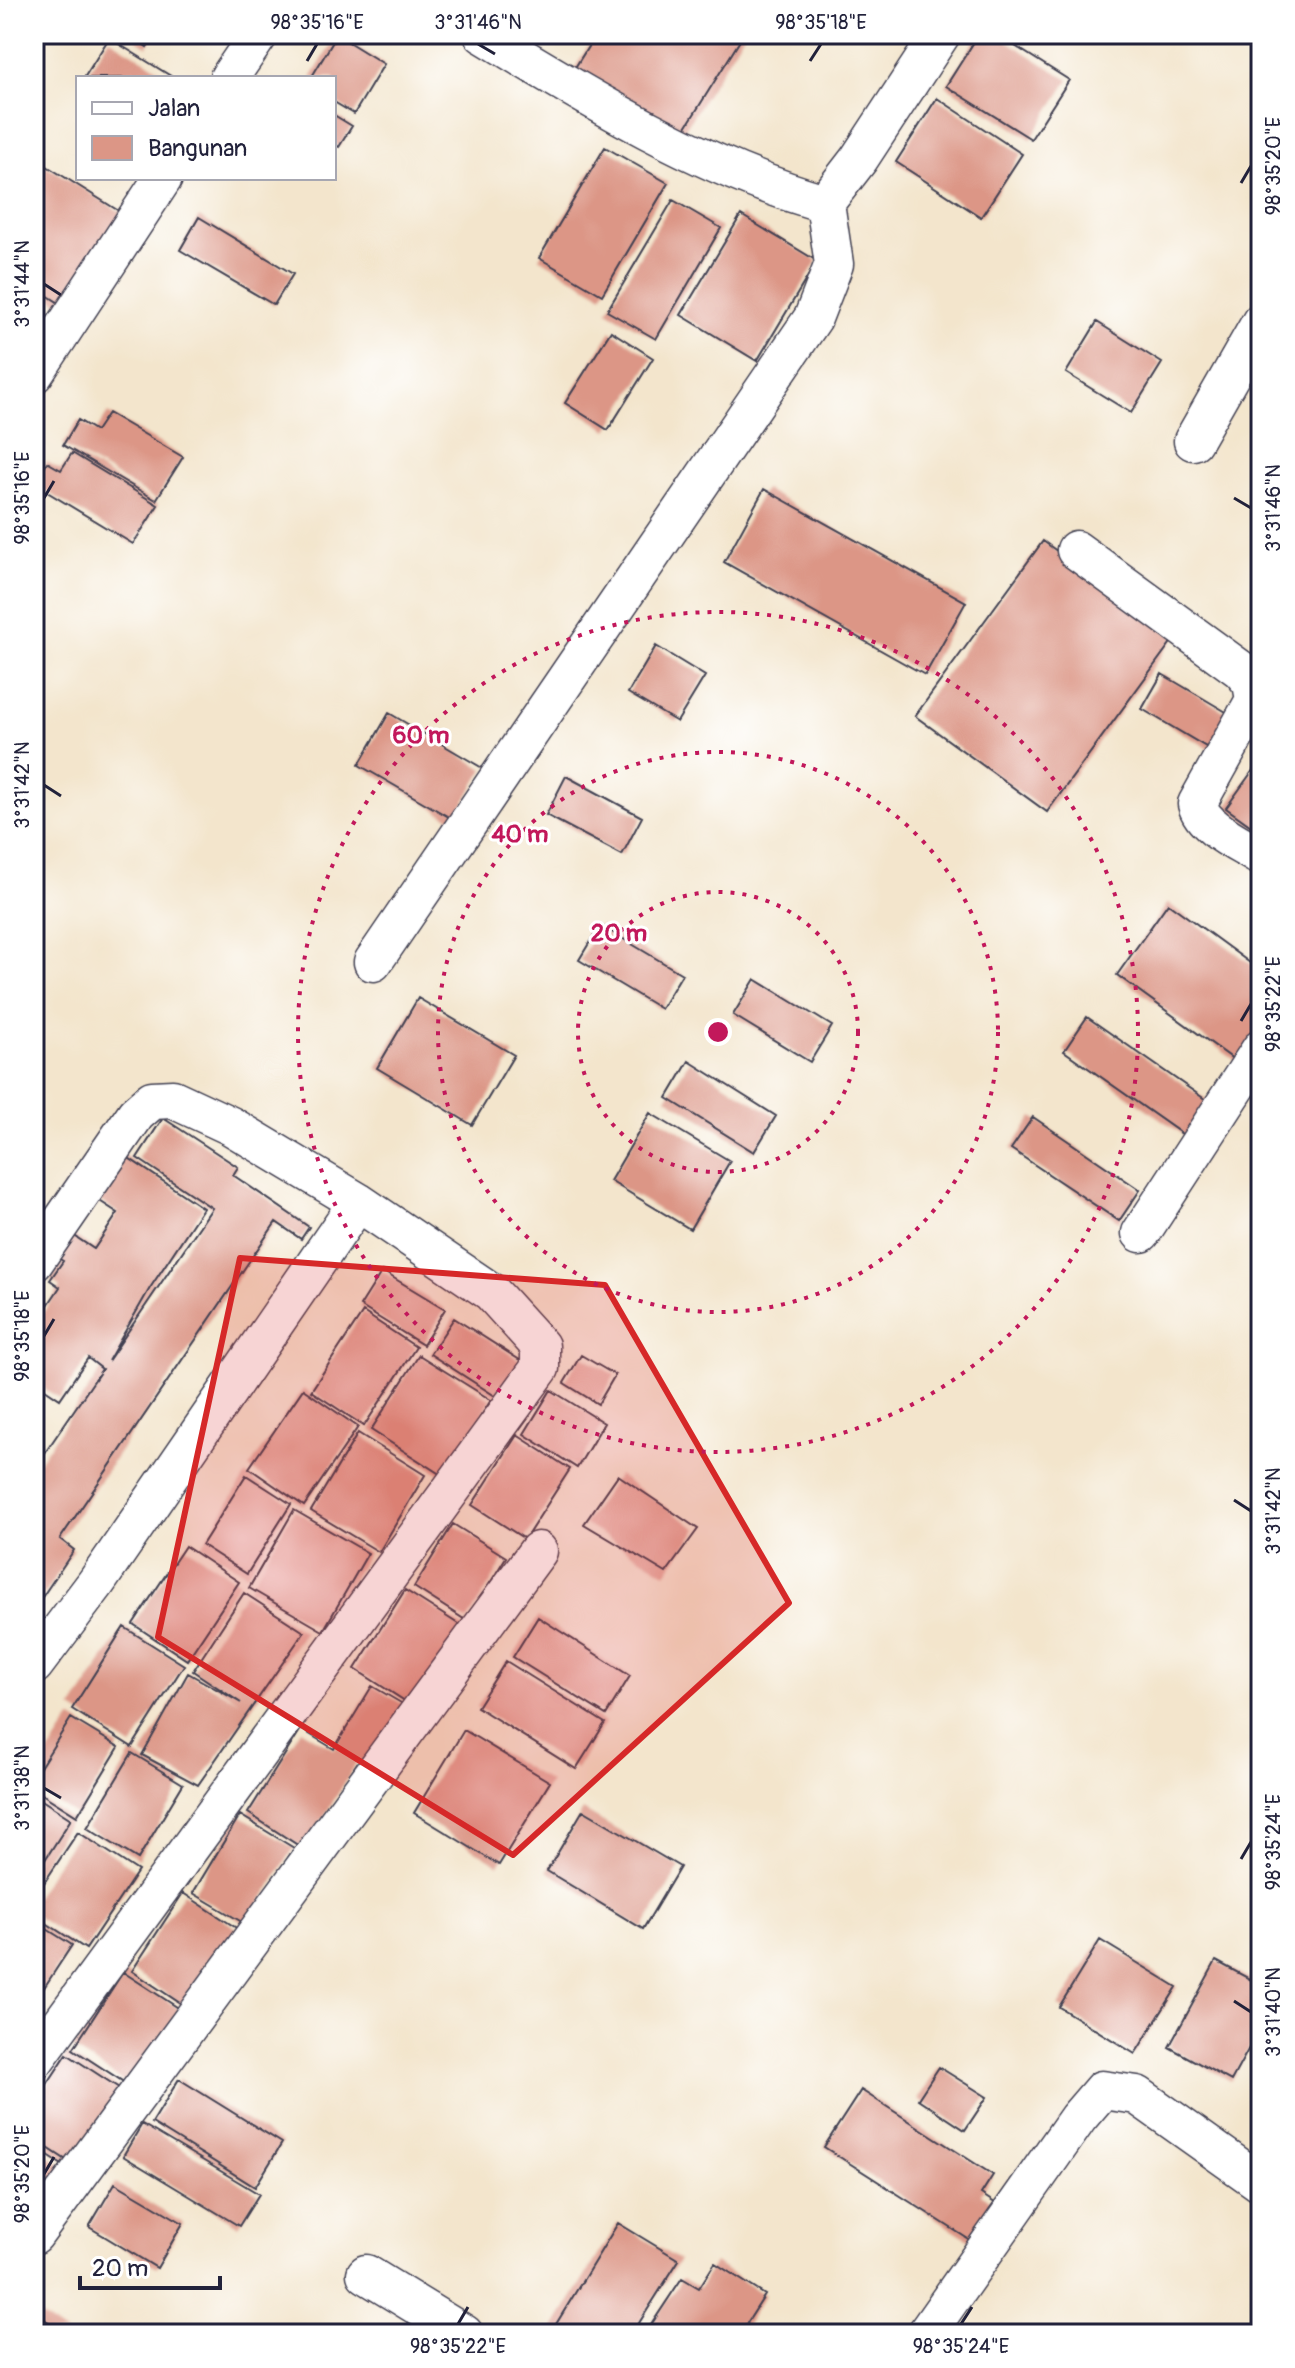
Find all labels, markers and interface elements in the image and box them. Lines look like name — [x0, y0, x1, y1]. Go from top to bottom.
text: 98°35'16"E — [270, 10, 364, 35]
text: 3°31'46"N — [434, 10, 522, 35]
text: 98°35'18"E — [775, 10, 867, 35]
legend — [76, 76, 336, 180]
text: Jalan — [148, 94, 200, 123]
text: 98°35'20"E — [1261, 117, 1286, 215]
text: Bangunan — [148, 134, 247, 163]
text: 3°31'44"N — [10, 240, 35, 328]
text: 98°35'16"E — [10, 451, 35, 545]
text: 3°31'46"N — [1261, 464, 1286, 552]
text: 60 m — [393, 721, 449, 750]
text: 3°31'42"N — [10, 741, 35, 829]
text: 40 m — [492, 820, 548, 849]
text: 20 m — [591, 919, 647, 948]
text: 98°35'22"E — [1261, 956, 1286, 1052]
centre of rings — [704, 1018, 732, 1046]
text: 98°35'18"E — [10, 1290, 35, 1382]
text: 3°31'42"N — [1261, 1467, 1286, 1555]
text: 3°31'38"N — [10, 1745, 35, 1831]
text: 98°35'24"E — [1261, 1794, 1286, 1890]
text: 3°31'40"N — [1261, 1967, 1286, 2057]
text: 98°35'20"E — [10, 2125, 35, 2223]
scale bar — [80, 2240, 220, 2290]
text: 20 m — [92, 2254, 148, 2283]
text: 98°35'22"E — [410, 2334, 506, 2359]
text: 98°35'24"E — [913, 2334, 1009, 2359]

